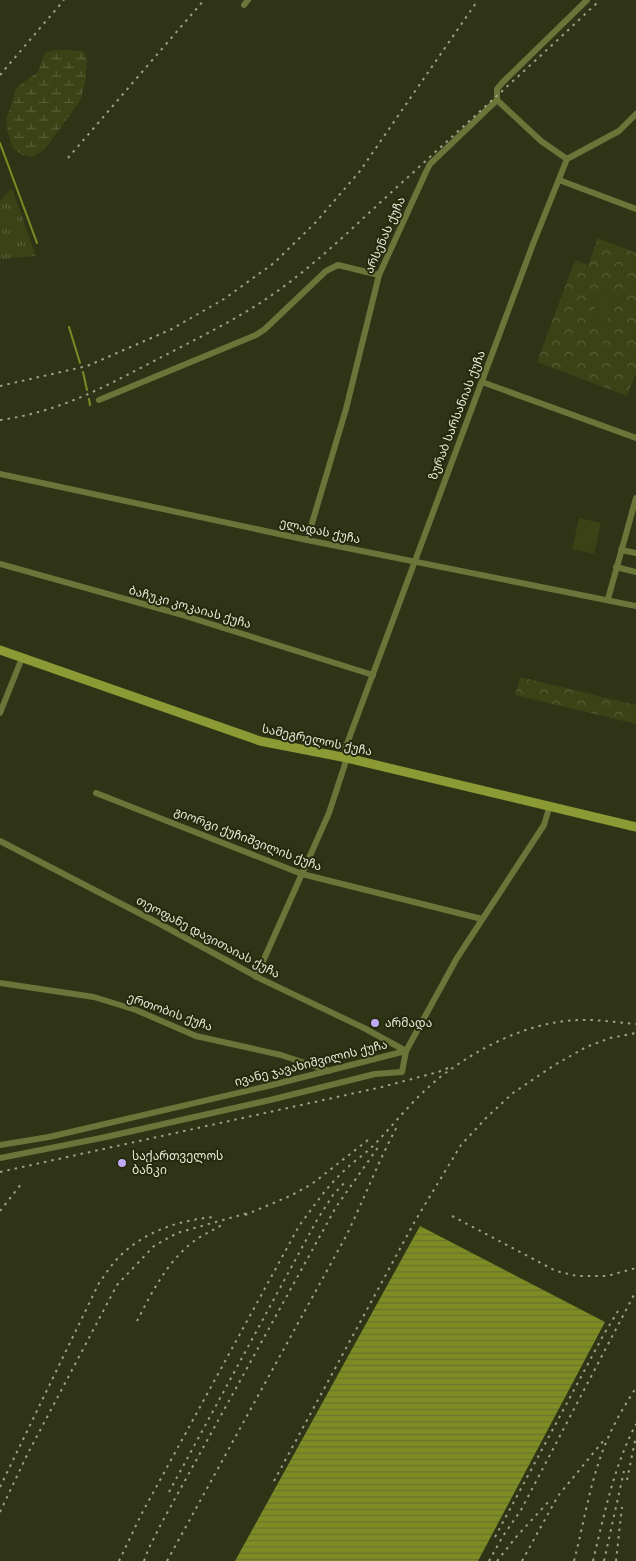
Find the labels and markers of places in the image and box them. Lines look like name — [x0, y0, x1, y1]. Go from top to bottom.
place label: არმადა — [385, 1015, 432, 1031]
marker: არმადა — [369, 1017, 381, 1029]
place label: საქართველოს ბანკი — [132, 1148, 223, 1178]
marker: საქართველოს ბანკი — [116, 1157, 128, 1169]

